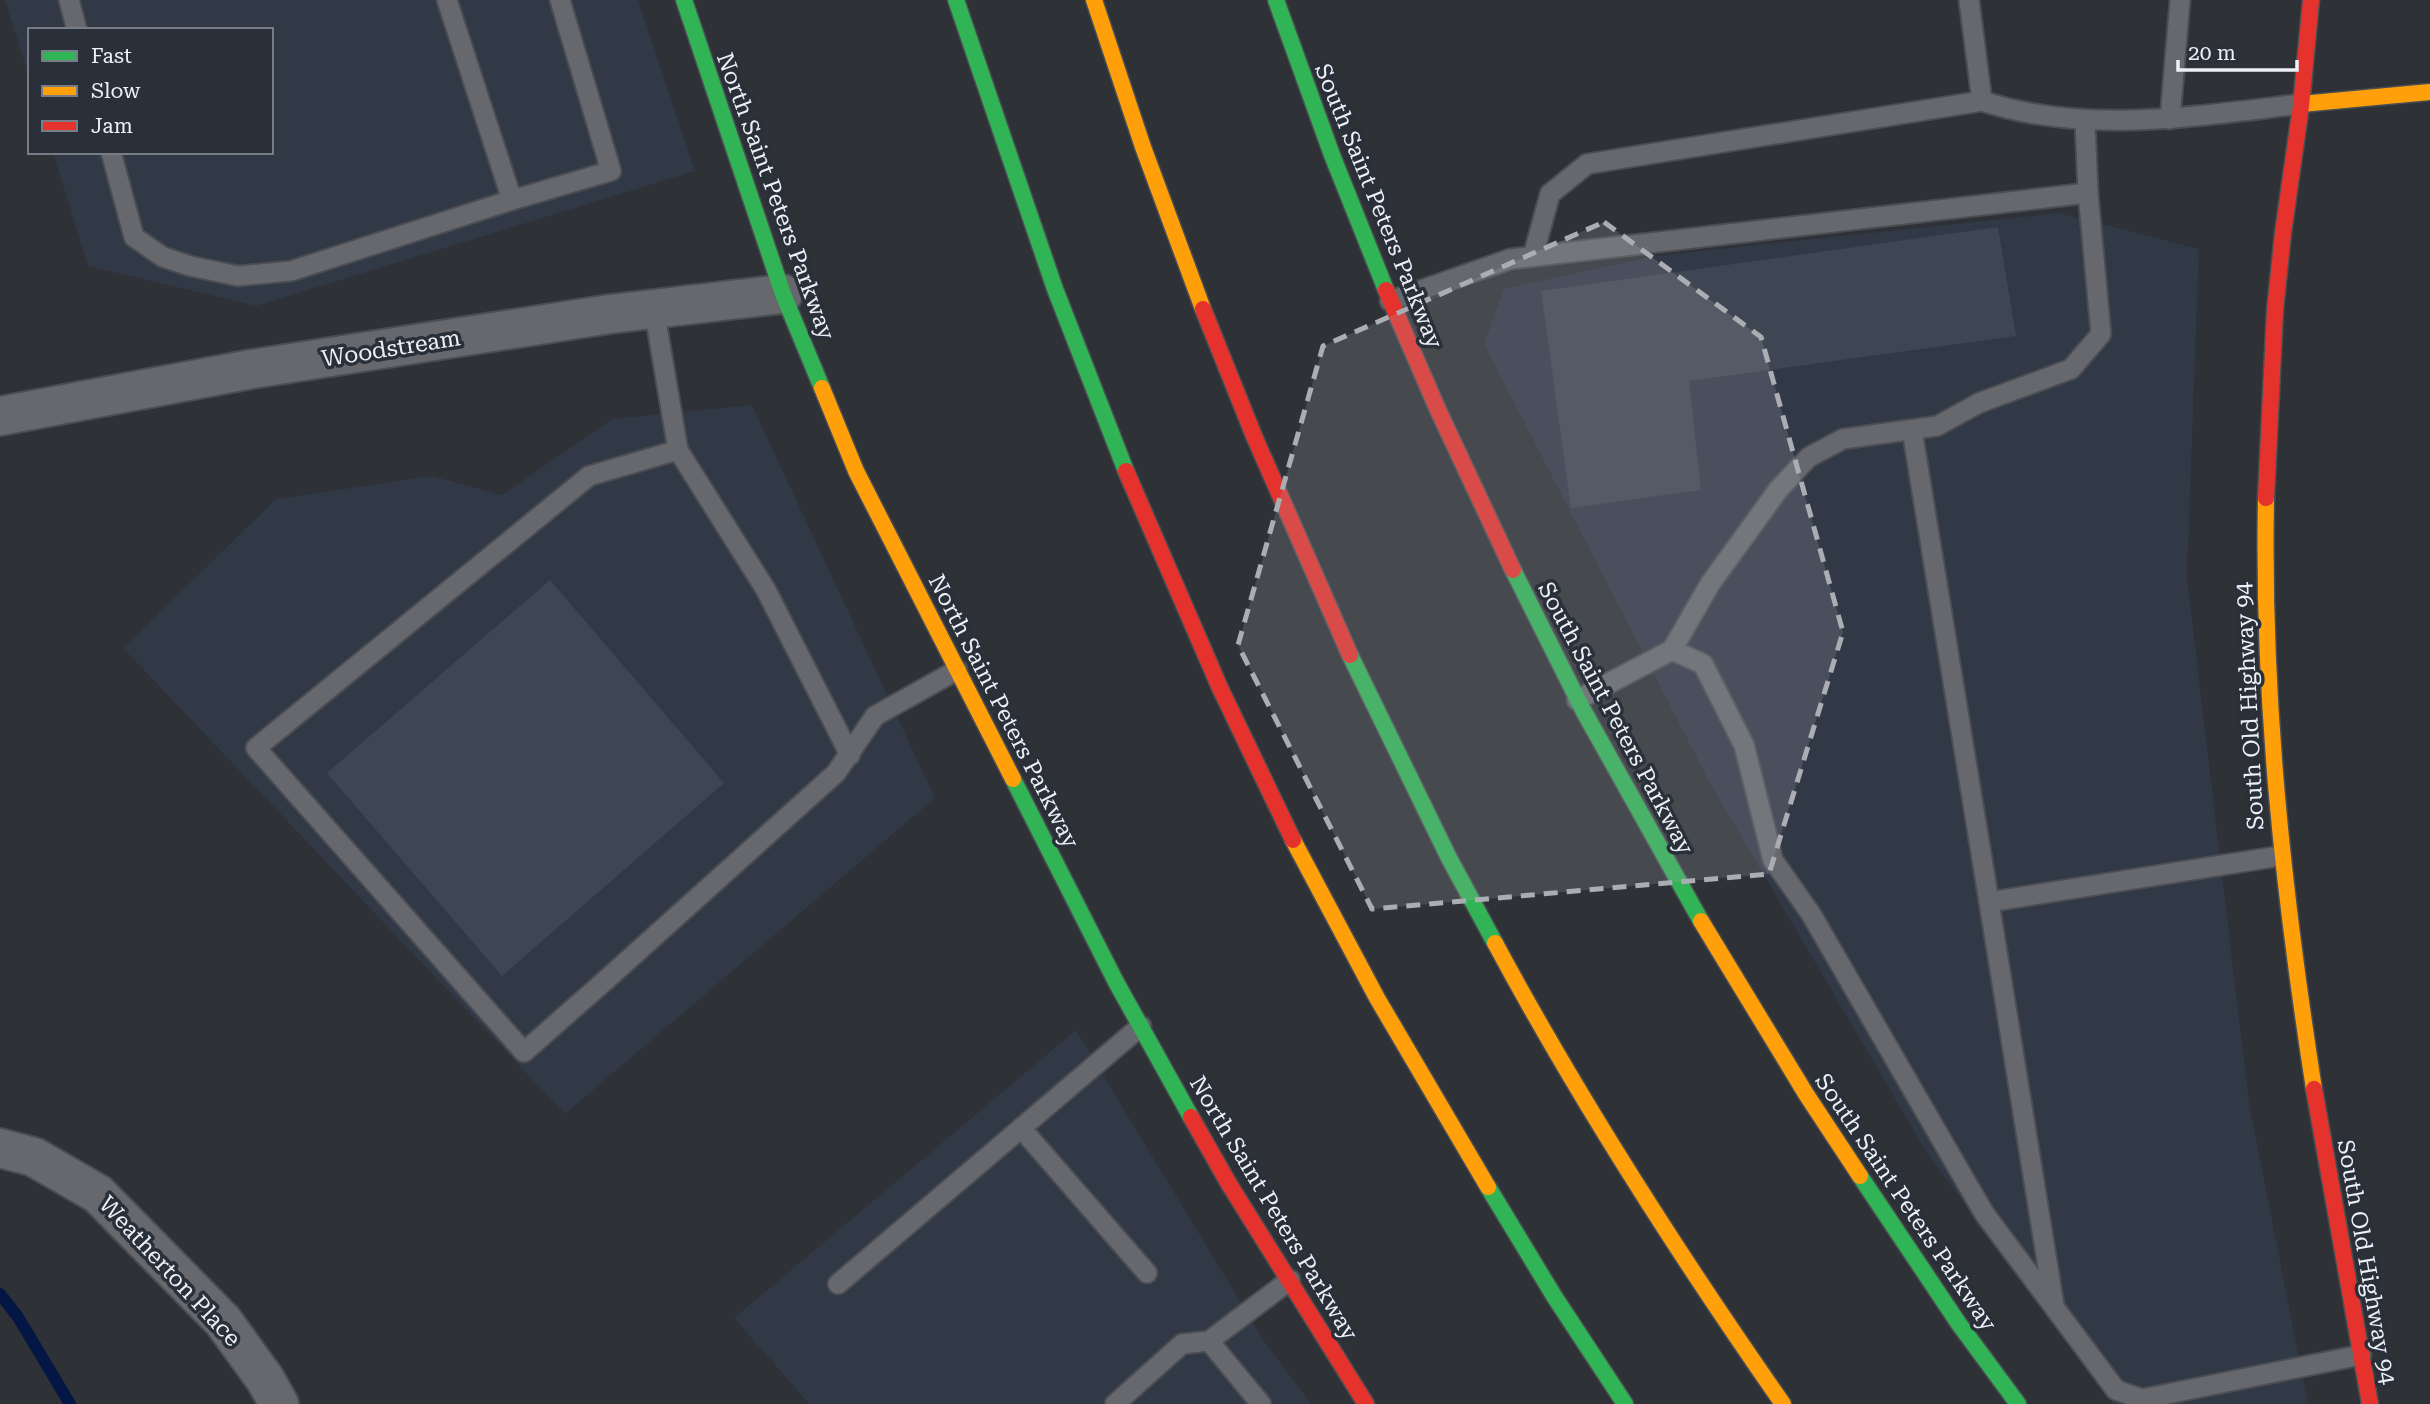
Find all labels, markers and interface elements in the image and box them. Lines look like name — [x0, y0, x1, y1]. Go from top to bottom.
legend — [28, 28, 273, 154]
scale bar — [2178, 28, 2297, 72]
text: 20 m — [2188, 41, 2236, 65]
text: Fast — [91, 44, 132, 68]
street label: North Saint Peters Parkway — [711, 49, 840, 344]
street label: South Saint Peters Parkway — [1309, 60, 1448, 353]
text: Slow — [91, 79, 141, 103]
text: Jam — [91, 114, 133, 138]
street label: Woodstream — [320, 324, 462, 373]
street label: North Saint Peters Parkway — [923, 570, 1085, 853]
street label: South Saint Peters Parkway — [1532, 577, 1699, 859]
street label: South Old Highway 94 — [2230, 581, 2269, 831]
street label: South Saint Peters Parkway — [1809, 1068, 2002, 1336]
street label: North Saint Peters Parkway — [1184, 1071, 1364, 1346]
street label: South Old Highway 94 — [2332, 1137, 2401, 1387]
street label: Weatherton Place — [93, 1191, 246, 1352]

